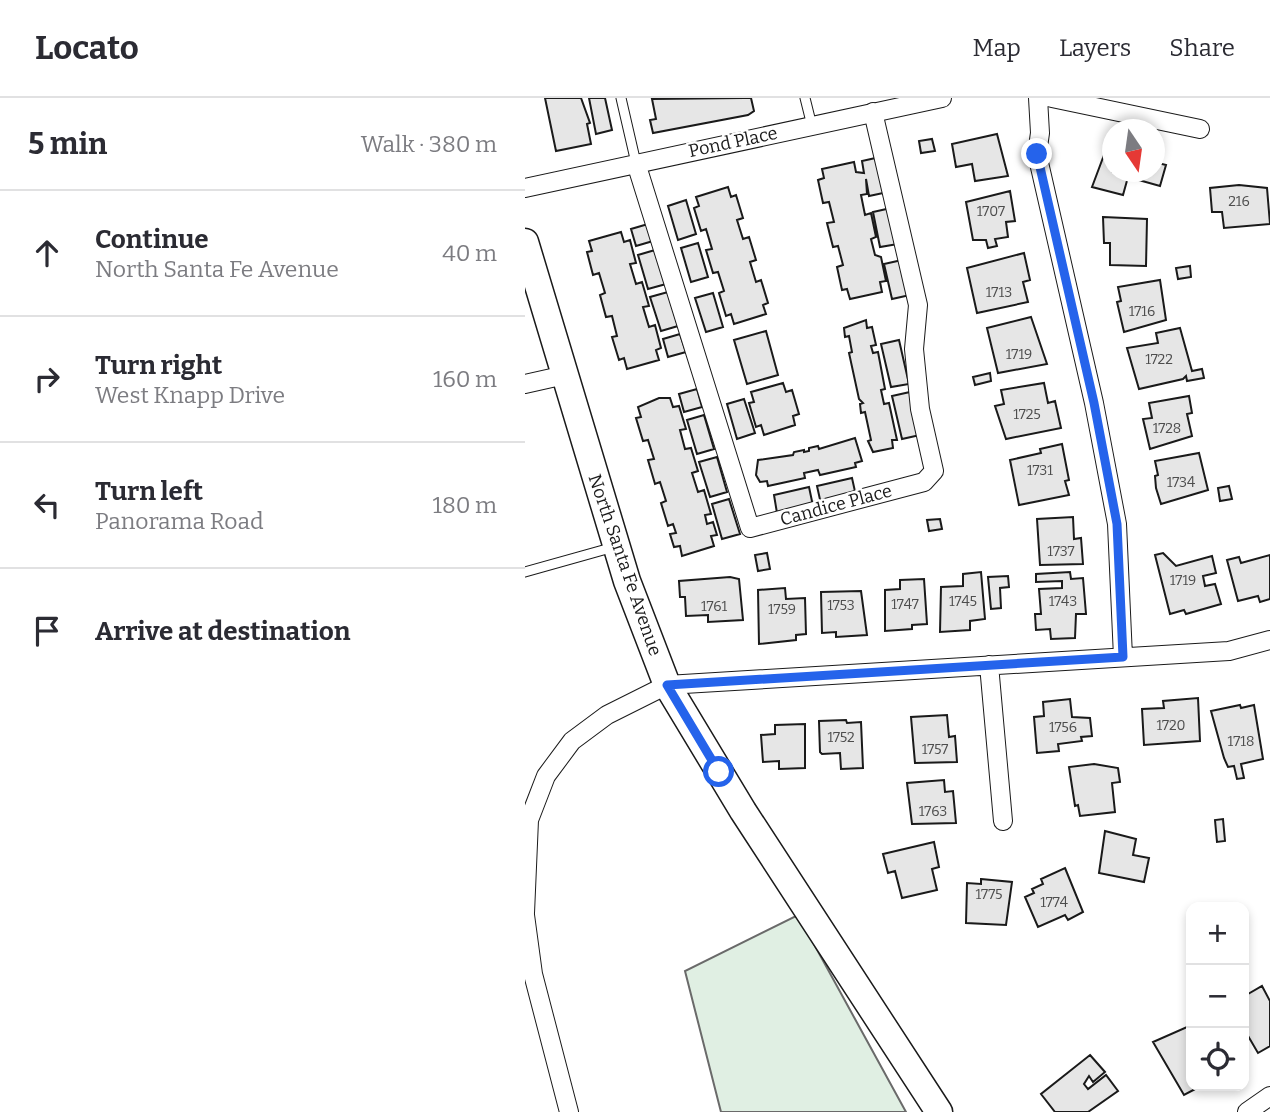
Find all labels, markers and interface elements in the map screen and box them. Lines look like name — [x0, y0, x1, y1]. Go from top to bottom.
text: Locato — [35, 28, 139, 68]
text: Map — [973, 34, 1021, 62]
text: Layers — [1059, 34, 1131, 62]
text: Share — [1169, 34, 1235, 62]
north arrow — [1102, 119, 1165, 182]
street label: Pond Place — [686, 122, 780, 162]
text: 5 min — [28, 126, 107, 162]
text: Walk · 380 m — [361, 130, 497, 158]
route end — [1021, 138, 1052, 169]
house number: 216 — [1228, 193, 1250, 210]
house number: 1707 — [977, 203, 1005, 220]
text: Continue — [95, 224, 209, 255]
icon: ahead — [28, 234, 66, 272]
text: 40 m — [442, 239, 497, 267]
text: North Santa Fe Avenue — [95, 255, 339, 283]
house number: 1713 — [986, 284, 1012, 301]
house number: 1716 — [1129, 303, 1155, 320]
house number: 1719 — [1006, 346, 1032, 363]
text: Turn right — [95, 350, 222, 381]
house number: 1722 — [1145, 351, 1173, 368]
icon: right — [28, 360, 66, 398]
text: 160 m — [433, 365, 497, 393]
text: West Knapp Drive — [95, 381, 285, 409]
house number: 1725 — [1013, 406, 1041, 423]
house number: 1728 — [1153, 420, 1181, 437]
house number: 1731 — [1027, 462, 1053, 479]
street label: North Santa Fe Avenue — [584, 471, 666, 659]
house number: 1734 — [1167, 474, 1195, 491]
text: Turn left — [95, 476, 203, 507]
street label: Candice Place — [778, 480, 894, 530]
icon: left — [28, 486, 66, 524]
text: 180 m — [433, 491, 497, 519]
text: Panorama Road — [95, 507, 264, 535]
house number: 1737 — [1047, 543, 1075, 560]
house number: 1719 — [1170, 572, 1196, 589]
house number: 1745 — [949, 593, 977, 610]
house number: 1743 — [1049, 593, 1077, 610]
house number: 1747 — [891, 596, 919, 613]
house number: 1753 — [827, 597, 855, 614]
house number: 1761 — [701, 598, 727, 615]
house number: 1759 — [768, 601, 796, 618]
icon: arrive — [28, 612, 66, 650]
text: Arrive at destination — [95, 616, 350, 647]
house number: 1720 — [1156, 717, 1186, 734]
house number: 1756 — [1049, 719, 1077, 736]
house number: 1752 — [827, 729, 855, 746]
house number: 1718 — [1228, 733, 1254, 750]
house number: 1757 — [922, 741, 948, 758]
route start — [703, 756, 734, 787]
house number: 1763 — [919, 803, 947, 820]
house number: 1775 — [976, 886, 1002, 903]
house number: 1774 — [1040, 894, 1068, 911]
map controls — [1186, 902, 1249, 1091]
button: + — [1186, 902, 1249, 965]
button: − — [1186, 965, 1249, 1028]
button: locate — [1186, 1028, 1249, 1091]

